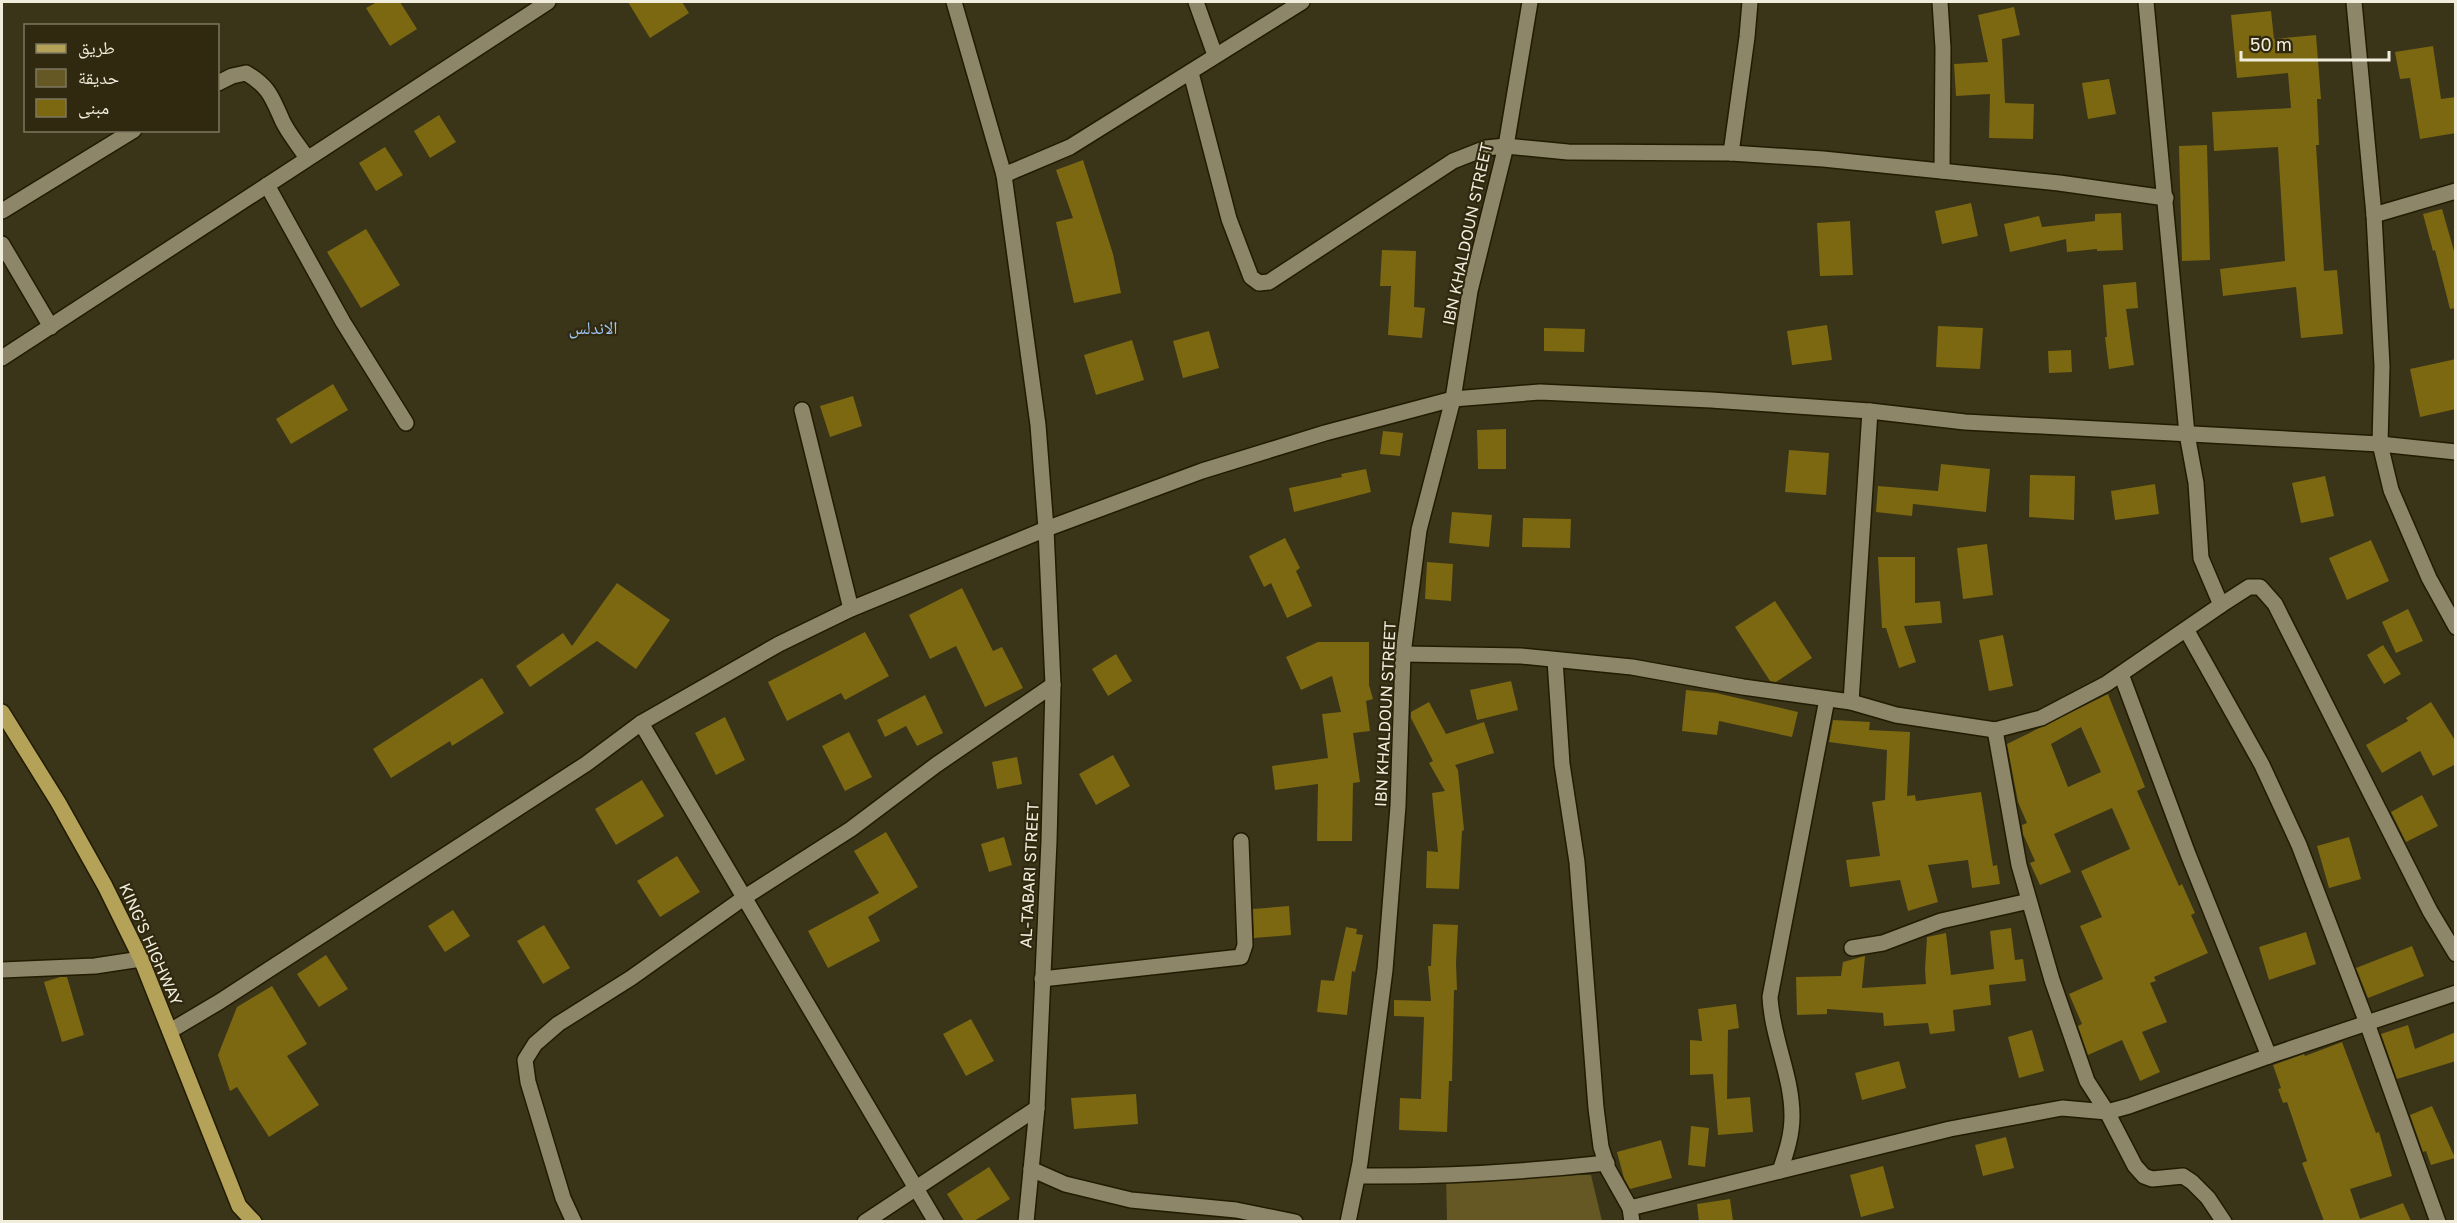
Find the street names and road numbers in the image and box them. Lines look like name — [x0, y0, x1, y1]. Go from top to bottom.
street label: IBN KHALDOUN STREET — [1438, 141, 1496, 327]
street label: IBN KHALDOUN STREET — [1370, 620, 1400, 808]
street label: AL-TABARI STREET — [1015, 801, 1043, 949]
street label: KING'S HIGHWAY — [115, 880, 187, 1009]

